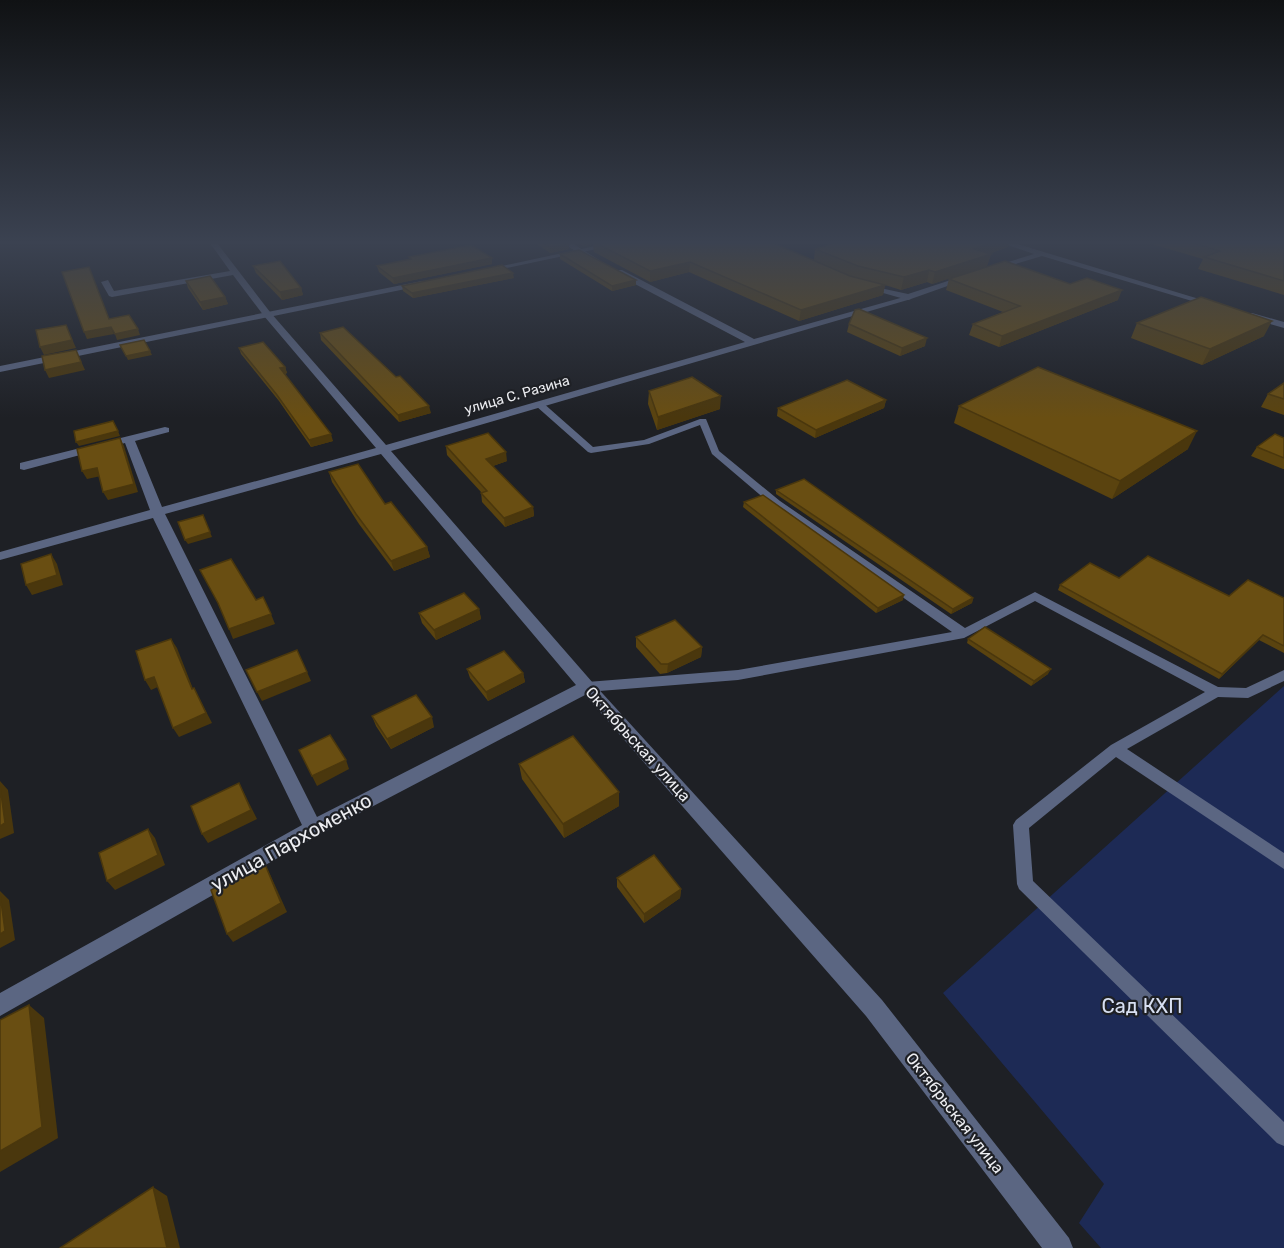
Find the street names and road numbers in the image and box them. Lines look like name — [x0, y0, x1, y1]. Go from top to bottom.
street label: улица С. Разина — [462, 372, 572, 418]
street label: Октябрьская улица — [581, 683, 695, 805]
street label: улица Пархоменко — [206, 788, 376, 896]
street label: Октябрьская улица — [902, 1049, 1008, 1177]

